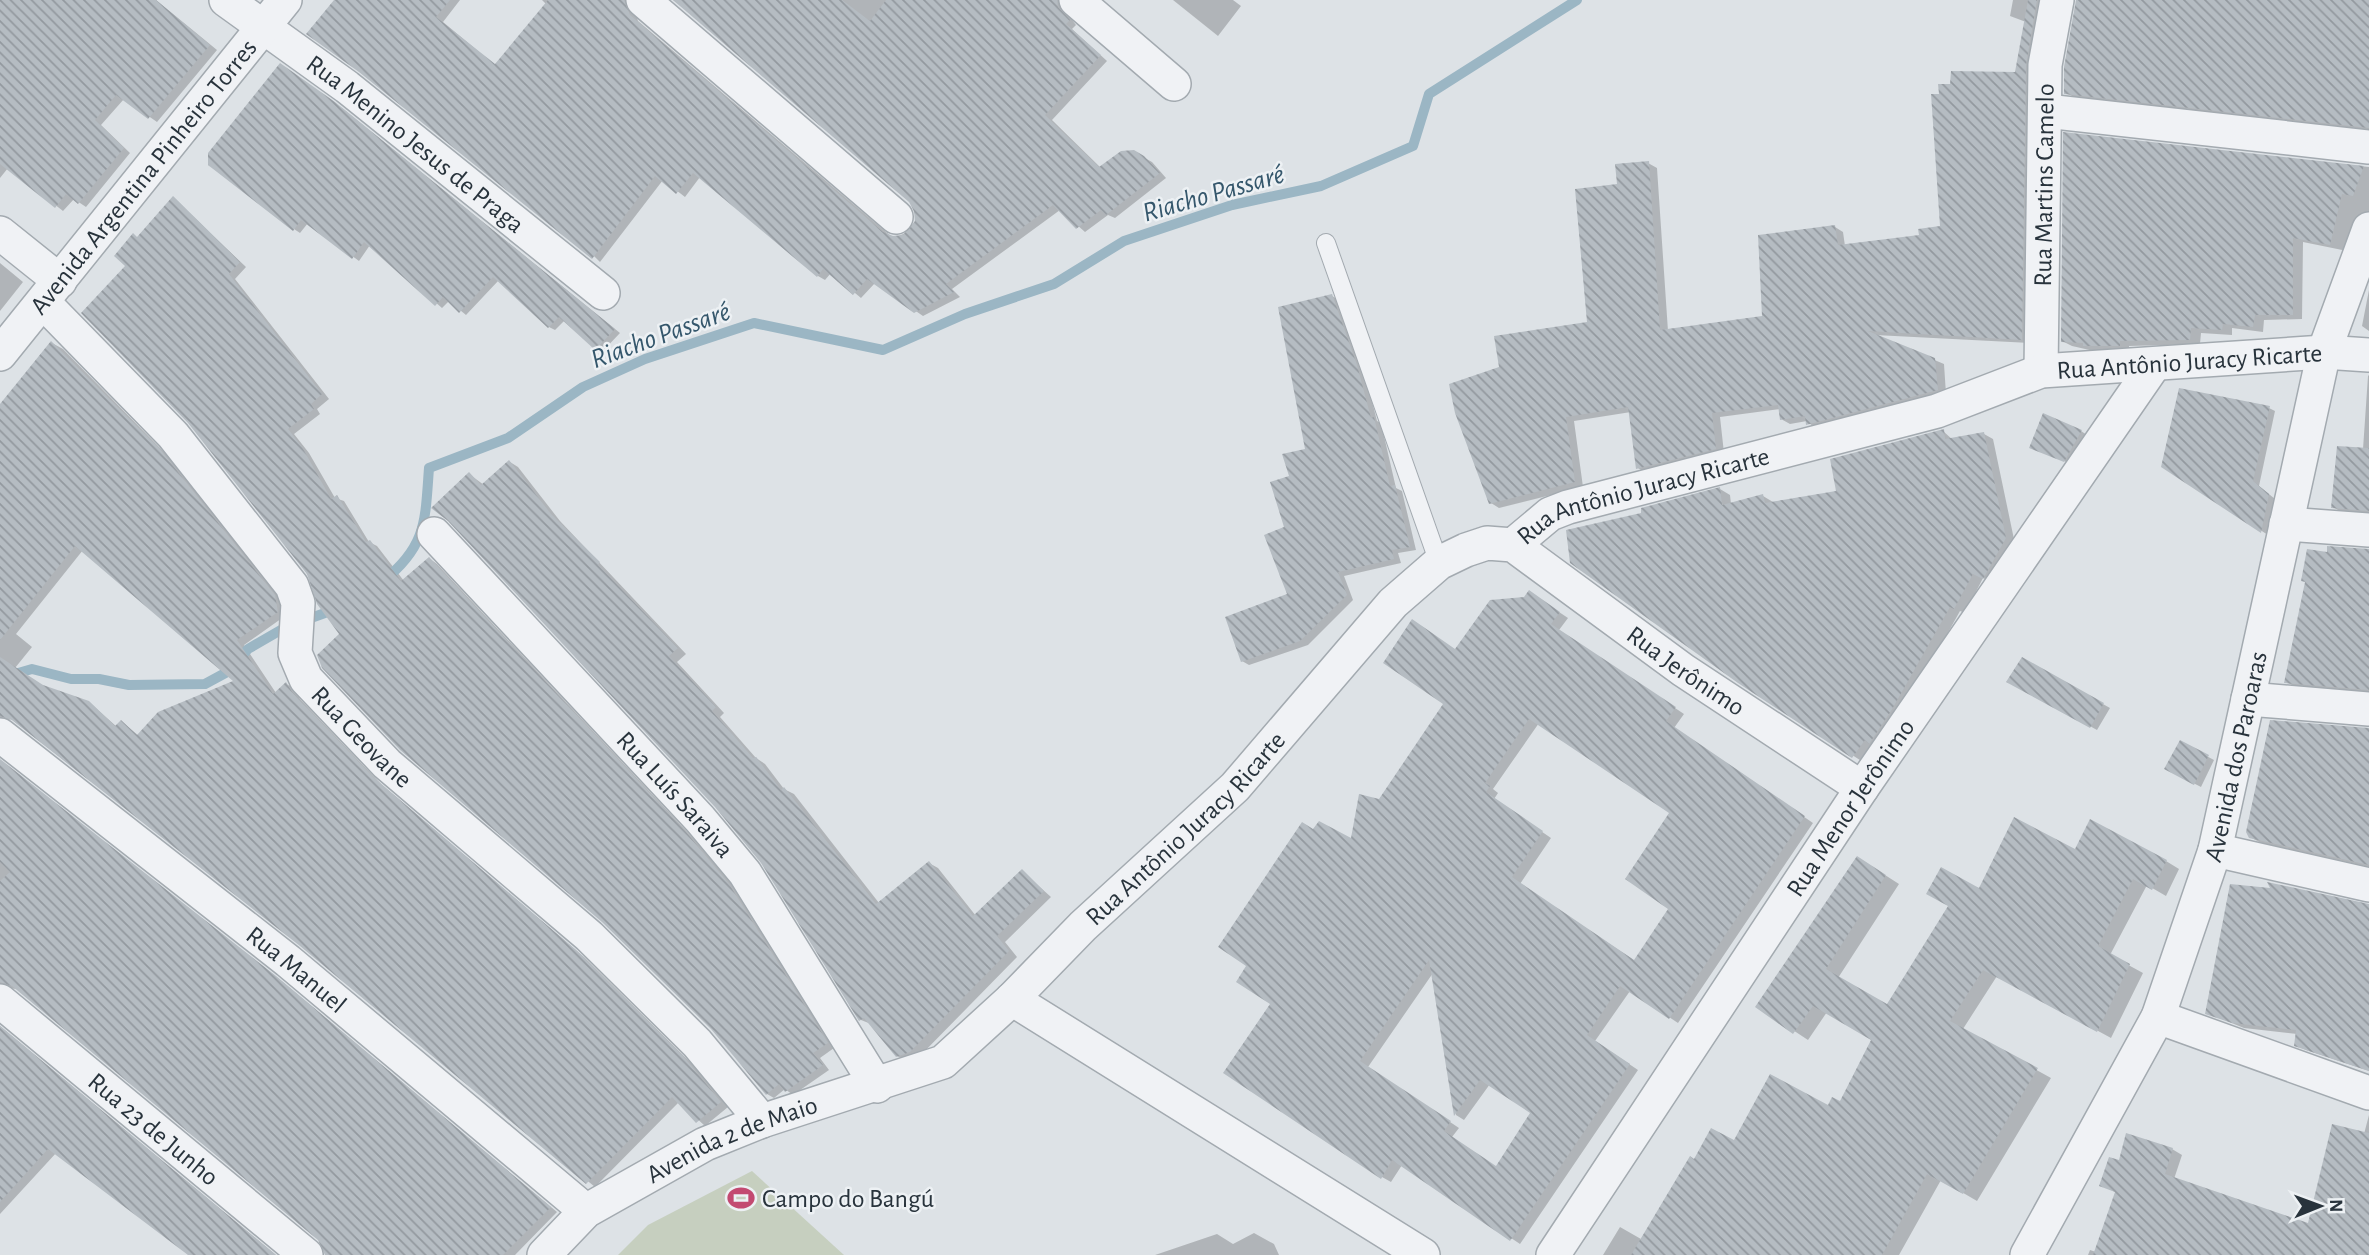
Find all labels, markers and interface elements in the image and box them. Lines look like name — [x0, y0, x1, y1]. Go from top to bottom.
street label: Avenida Argentina Pinheiro Torres — [26, 35, 262, 319]
street label: Rua Menino Jesus de Praga — [302, 51, 529, 238]
street label: Rua Martins Camelo — [2030, 83, 2059, 287]
water label: Riacho Passaré — [1139, 160, 1288, 228]
water label: Riacho Passaré — [587, 298, 734, 374]
street label: Rua Antônio Juracy Ricarte — [2056, 340, 2323, 384]
street label: Rua Antônio Juracy Ricarte — [1512, 443, 1772, 550]
street label: Rua Jerônimo — [1622, 621, 1749, 721]
street label: Avenida dos Paroaras — [2200, 649, 2272, 865]
street label: Rua Geovane — [306, 682, 416, 793]
street label: Rua Menor Jerônimo — [1782, 715, 1920, 902]
street label: Rua Luís Saraiva — [611, 727, 738, 863]
street label: Rua Antônio Juracy Ricarte — [1081, 727, 1290, 931]
street label: Rua Manuel — [241, 922, 351, 1018]
street label: Rua 23 de Junho — [83, 1068, 223, 1191]
street label: Avenida 2 de Maio — [642, 1092, 821, 1188]
north arrow — [2285, 1171, 2355, 1241]
sports icon: Campo do Bangú — [726, 1183, 756, 1213]
place label: Campo do Bangú — [762, 1186, 934, 1212]
text: N — [2326, 1199, 2345, 1213]

